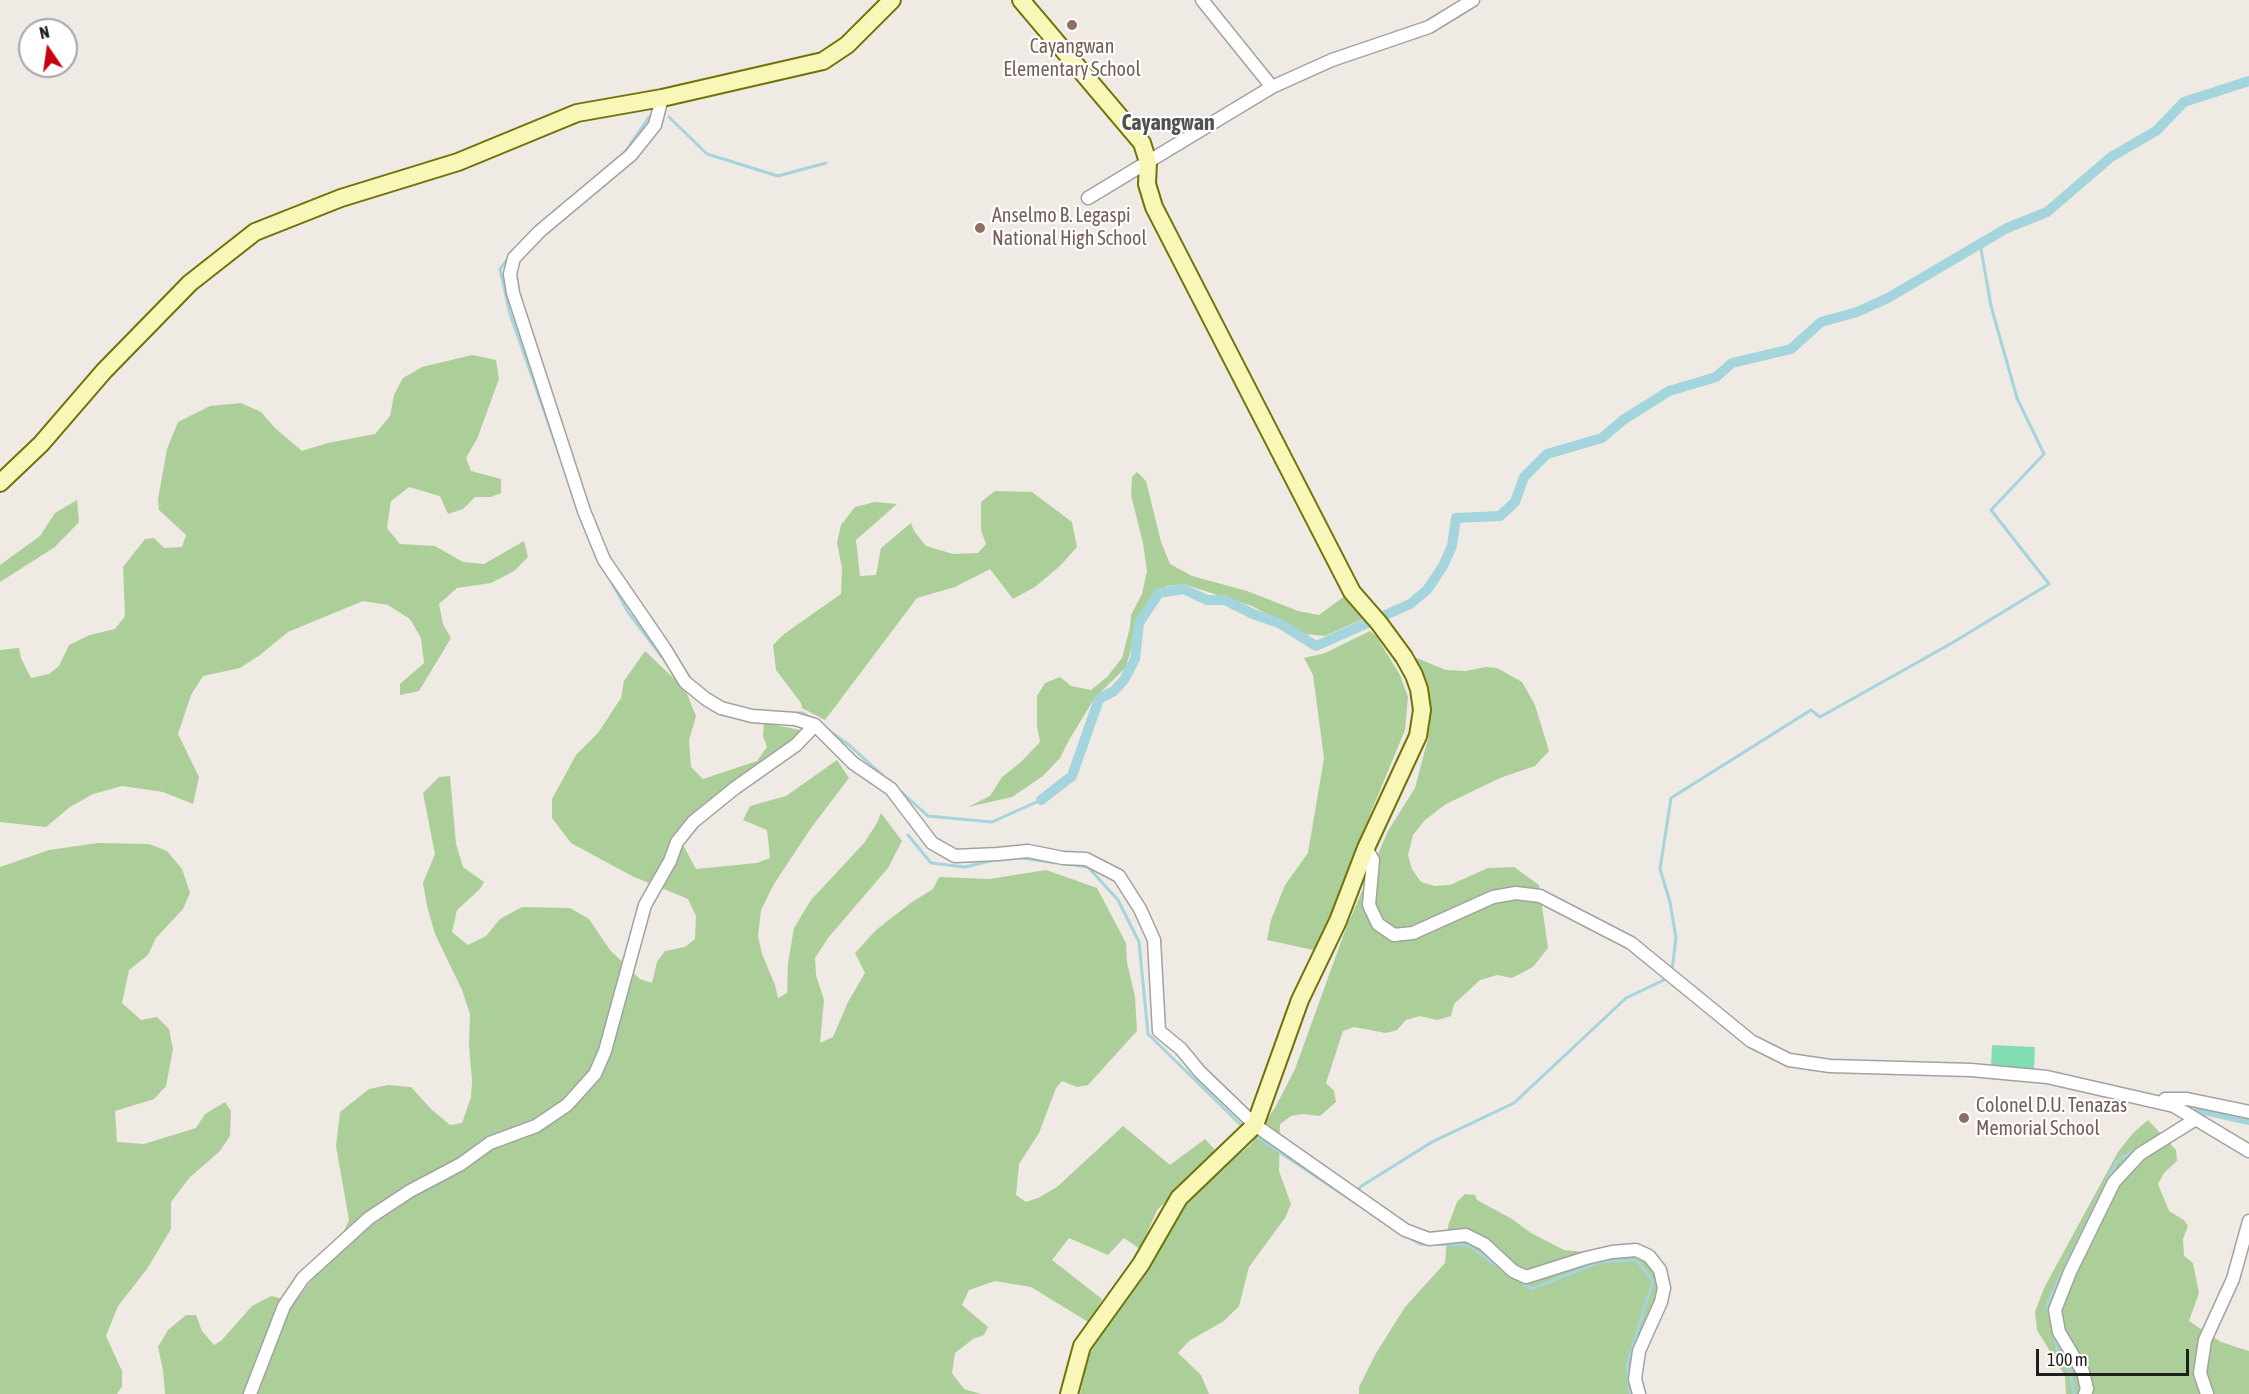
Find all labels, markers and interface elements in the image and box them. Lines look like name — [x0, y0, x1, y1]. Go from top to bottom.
north arrow — [18, 18, 78, 78]
marker: Cayangwan Elementary School — [1065, 18, 1079, 32]
text: N — [38, 23, 51, 42]
place label: Cayangwan Elementary School — [1003, 35, 1141, 82]
district label: Cayangwan — [1121, 110, 1215, 136]
place label: Anselmo B. Legaspi National High School — [992, 204, 1147, 251]
marker: Anselmo B. Legaspi National High School — [973, 221, 987, 235]
place label: Colonel D.U. Tenazas Memorial School — [1976, 1094, 2127, 1141]
marker: Colonel D.U. Tenazas Memorial School — [1957, 1111, 1971, 1125]
scale bar — [2039, 1337, 2192, 1375]
text: 100 m — [2047, 1349, 2088, 1370]

